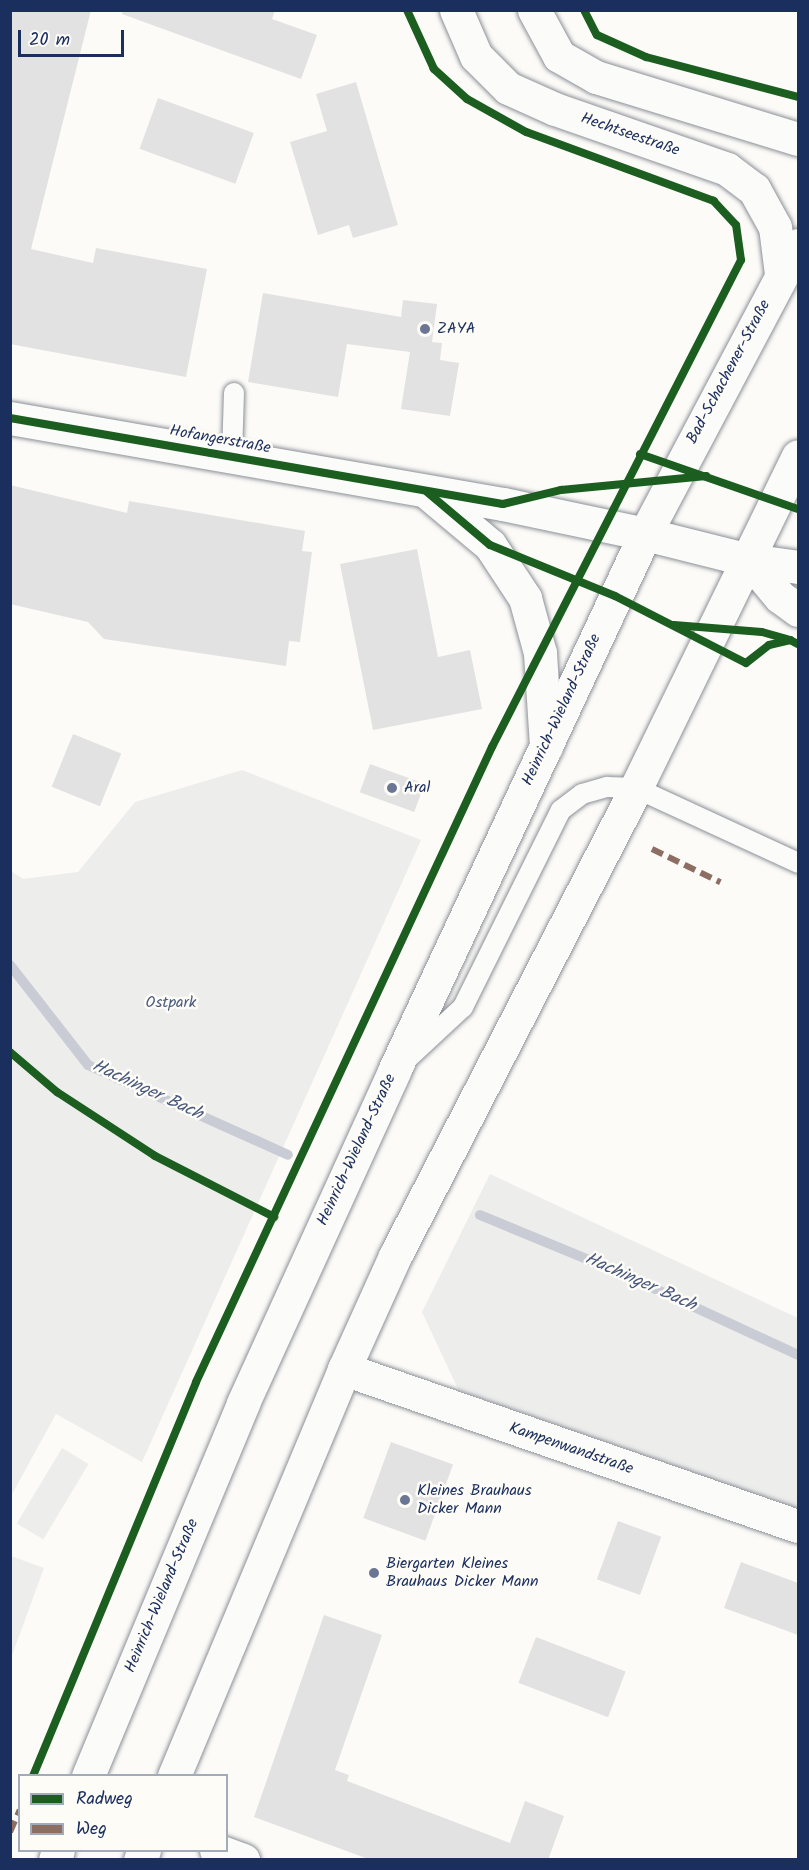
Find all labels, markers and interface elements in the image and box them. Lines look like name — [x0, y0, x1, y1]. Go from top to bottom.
scale bar — [21, 18, 128, 56]
text: 20 m — [29, 26, 70, 55]
street label: Hechtseestraße — [578, 109, 682, 161]
street label: Bad-Schachener-Straße — [683, 297, 775, 447]
place label: ZAYA — [437, 319, 476, 339]
marker: ZAYA — [418, 322, 432, 336]
street label: Hofangerstraße — [168, 422, 272, 458]
street label: Heinrich-Wieland-Straße — [518, 631, 606, 789]
place label: Aral — [404, 778, 430, 798]
marker: Aral — [385, 781, 399, 795]
park label: Ostpark — [146, 993, 196, 1013]
water label: Hachinger Bach — [88, 1056, 206, 1126]
street label: Heinrich-Wieland-Straße — [313, 1071, 401, 1229]
water label: Hachinger Bach — [581, 1249, 699, 1317]
street label: Kampenwandstraße — [506, 1419, 636, 1479]
place label: Kleines Brauhaus Dicker Mann — [417, 1481, 532, 1519]
marker: Kleines Brauhaus Dicker Mann — [398, 1493, 412, 1507]
street label: Heinrich-Wieland-Straße — [121, 1516, 203, 1676]
place label: Biergarten Kleines Brauhaus Dicker Mann — [386, 1554, 539, 1592]
marker: Biergarten Kleines Brauhaus Dicker Mann — [367, 1566, 381, 1580]
legend — [18, 1774, 228, 1852]
text: Radweg — [76, 1785, 133, 1814]
text: Weg — [76, 1815, 107, 1844]

